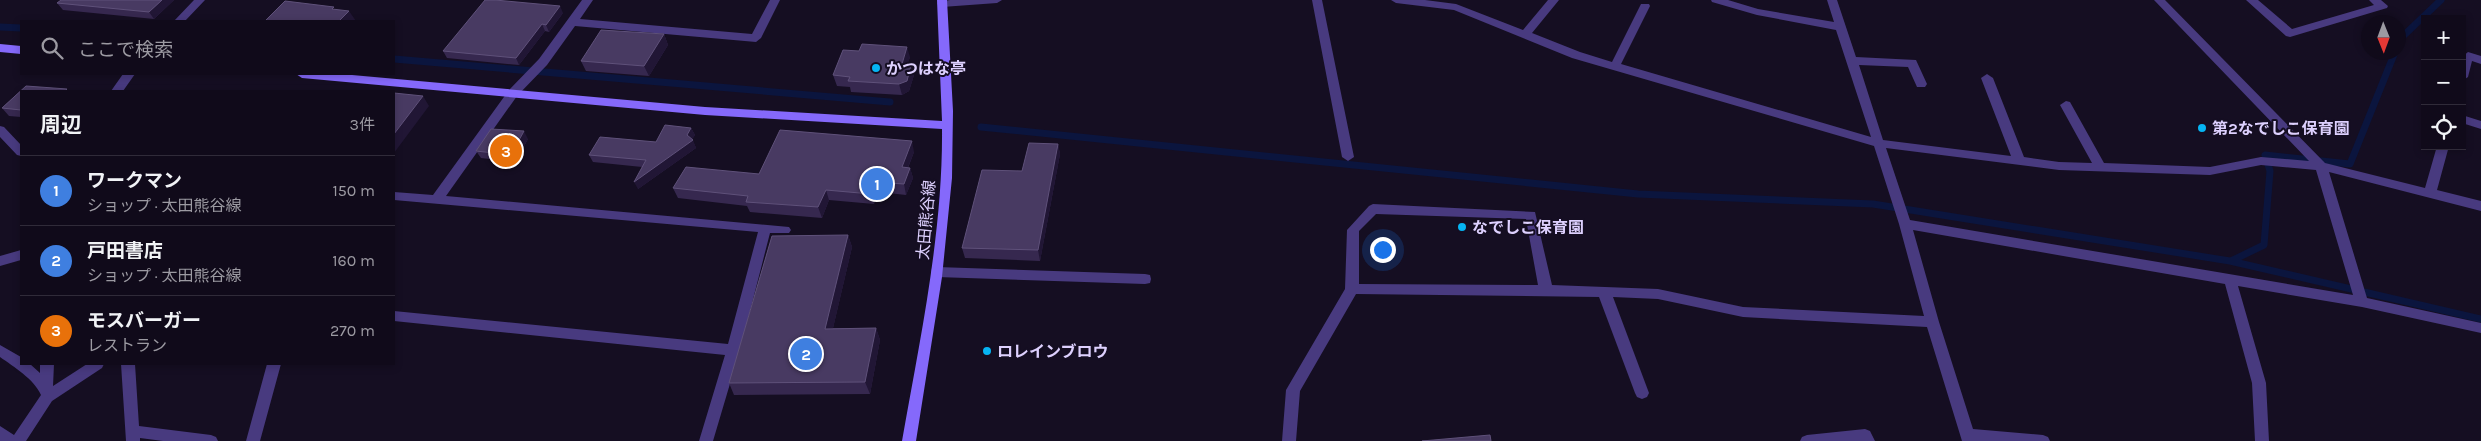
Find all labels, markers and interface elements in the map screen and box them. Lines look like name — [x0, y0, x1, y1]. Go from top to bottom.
north arrow — [2361, 15, 2406, 60]
map controls — [2421, 15, 2466, 150]
button: + — [2421, 15, 2466, 60]
search box — [20, 20, 395, 75]
icon: search — [38, 34, 66, 62]
text: ここで検索 — [78, 39, 173, 61]
place label: かつはな亭 — [886, 59, 966, 78]
button: − — [2421, 60, 2466, 105]
marker: かつはな亭 — [870, 62, 882, 74]
button: locate — [2421, 105, 2466, 150]
text: 周辺 — [40, 113, 82, 137]
text: 3件 — [350, 115, 375, 134]
place label: 第2なでしこ保育園 — [2212, 119, 2350, 138]
marker: 第2なでしこ保育園 — [2196, 122, 2208, 134]
pin: 3 — [490, 132, 522, 170]
pin: 1 — [861, 165, 893, 203]
text: ワークマン — [87, 170, 182, 192]
street label: 太田熊谷線 — [913, 179, 939, 261]
text: 1 — [53, 181, 59, 200]
text: 150 m — [332, 181, 375, 200]
text: ショップ · 太田熊谷線 — [87, 196, 241, 215]
place label: なでしこ保育園 — [1472, 218, 1584, 237]
marker: なでしこ保育園 — [1456, 221, 1468, 233]
your location — [1370, 237, 1396, 263]
text: 戸田書店 — [87, 240, 163, 262]
text: 2 — [51, 251, 61, 270]
text: 160 m — [332, 251, 375, 270]
text: ショップ · 太田熊谷線 — [87, 266, 241, 285]
text: モスバーガー — [87, 310, 201, 332]
text: 3 — [51, 321, 61, 340]
text: 270 m — [330, 321, 375, 340]
pin: 2 — [790, 335, 822, 373]
text: レストラン — [87, 336, 167, 355]
place label: ロレインブロウ — [997, 342, 1109, 361]
marker: ロレインブロウ — [981, 345, 993, 357]

